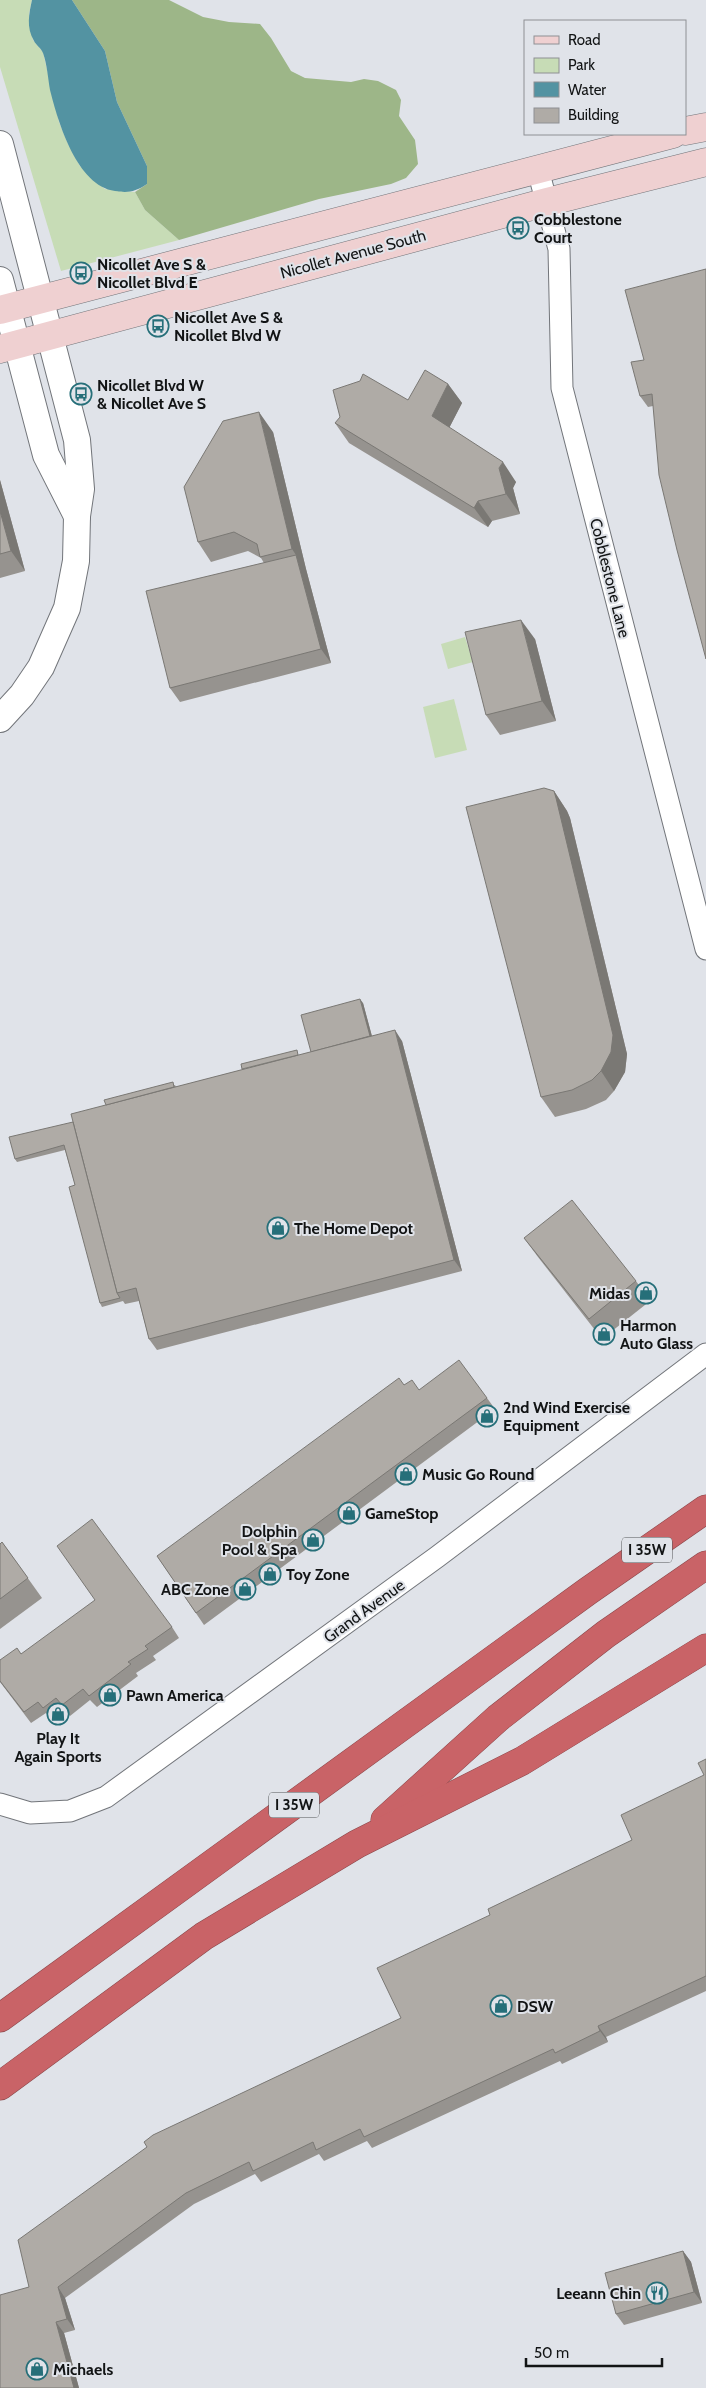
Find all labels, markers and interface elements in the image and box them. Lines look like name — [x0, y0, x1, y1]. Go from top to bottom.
legend — [524, 20, 686, 135]
text: Road — [568, 31, 601, 49]
text: Park — [568, 56, 595, 74]
text: Water — [568, 81, 606, 99]
text: Building — [568, 106, 619, 124]
place label: Cobblestone Court — [534, 210, 622, 247]
bus stop icon: Cobblestone Court — [506, 216, 530, 240]
street label: Nicollet Avenue South — [278, 225, 428, 283]
place label: Nicollet Ave S & Nicollet Blvd E — [97, 255, 206, 292]
bus stop icon: Nicollet Ave S & Nicollet Blvd E — [69, 261, 93, 285]
place label: Nicollet Ave S & Nicollet Blvd W — [174, 308, 283, 345]
bus stop icon: Nicollet Ave S & Nicollet Blvd W — [146, 314, 170, 338]
place label: Nicollet Blvd W & Nicollet Ave S — [97, 376, 206, 413]
bus stop icon: Nicollet Blvd W & Nicollet Ave S — [69, 382, 93, 406]
street label: Cobblestone Lane — [586, 516, 634, 640]
shop icon: The Home Depot — [266, 1216, 290, 1240]
place label: The Home Depot — [294, 1219, 414, 1238]
shop icon: Midas — [634, 1281, 658, 1305]
place label: Midas — [589, 1284, 630, 1303]
place label: Harmon Auto Glass — [620, 1316, 693, 1353]
shop icon: Harmon Auto Glass — [592, 1322, 616, 1346]
place label: 2nd Wind Exercise Equipment — [503, 1398, 630, 1435]
shop icon: 2nd Wind Exercise Equipment — [475, 1404, 499, 1428]
shop icon: Music Go Round — [394, 1462, 418, 1486]
place label: Music Go Round — [422, 1465, 534, 1484]
shop icon: GameStop — [337, 1501, 361, 1525]
place label: GameStop — [365, 1504, 438, 1523]
place label: Dolphin Pool & Spa — [222, 1522, 297, 1559]
shop icon: Dolphin Pool & Spa — [301, 1528, 325, 1552]
road number: I 35W — [622, 1538, 672, 1562]
shop icon: Toy Zone — [258, 1562, 282, 1586]
place label: Toy Zone — [286, 1565, 349, 1584]
street label: Grand Avenue — [320, 1575, 408, 1647]
shop icon: ABC Zone — [233, 1577, 257, 1601]
place label: ABC Zone — [161, 1580, 229, 1599]
shop icon: Pawn America — [98, 1683, 122, 1707]
place label: Pawn America — [126, 1686, 224, 1705]
shop icon: Play It Again Sports — [46, 1702, 70, 1726]
place label: Play It Again Sports — [14, 1729, 102, 1766]
road number: I 35W — [269, 1792, 319, 1818]
shop icon: DSW — [489, 1994, 513, 2018]
place label: DSW — [517, 1997, 554, 2016]
restaurant icon: Leeann Chin — [645, 2281, 669, 2305]
place label: Leeann Chin — [556, 2284, 641, 2303]
scale bar — [526, 2336, 662, 2368]
text: 50 m — [534, 2344, 569, 2362]
shop icon: Michaels — [25, 2357, 49, 2381]
place label: Michaels — [53, 2360, 114, 2379]

